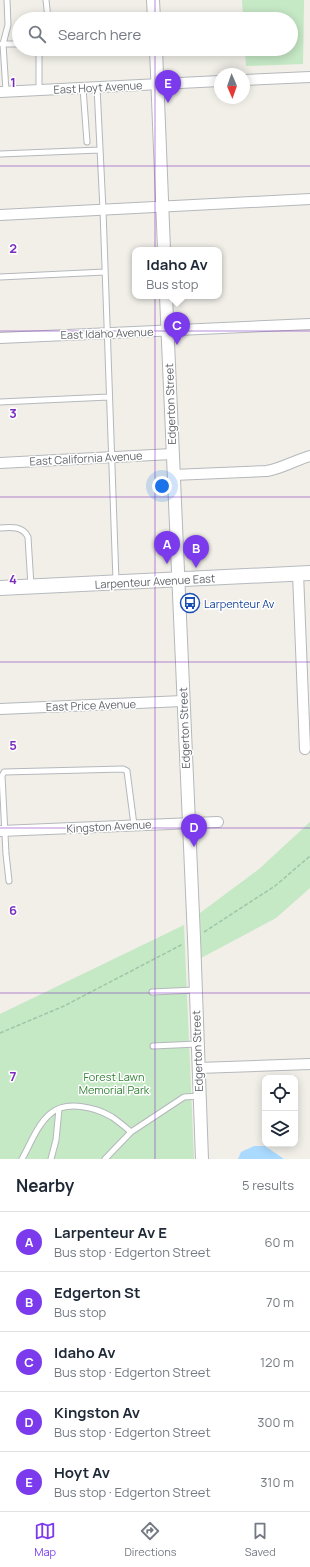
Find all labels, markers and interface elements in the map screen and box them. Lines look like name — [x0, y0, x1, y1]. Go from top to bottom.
search box — [12, 12, 298, 56]
icon: search — [26, 23, 48, 45]
text: Search here — [58, 24, 141, 45]
north arrow — [214, 68, 250, 104]
pin: E — [155, 70, 181, 103]
text: 1 — [10, 73, 16, 91]
street label: East Hoyt Avenue — [53, 77, 143, 97]
text: 2 — [9, 239, 17, 257]
popup — [132, 247, 222, 299]
text: Idaho Av — [146, 254, 208, 275]
text: Bus stop — [146, 275, 199, 293]
pin: C — [164, 312, 190, 345]
street label: East Idaho Avenue — [60, 324, 154, 342]
street label: Edgerton Street — [161, 363, 179, 445]
text: 3 — [9, 404, 17, 422]
street label: East California Avenue — [29, 448, 143, 468]
your location — [152, 476, 172, 496]
pin: A — [154, 531, 180, 564]
pin: B — [183, 535, 209, 568]
text: 4 — [9, 570, 17, 588]
street label: Larpenteur Avenue East — [94, 570, 216, 592]
bus stop icon: Larpenteur Av — [179, 592, 201, 614]
place label: Larpenteur Av — [204, 596, 275, 611]
street label: Edgerton Street — [175, 687, 193, 769]
street label: East Price Avenue — [46, 696, 137, 714]
text: 5 — [9, 736, 17, 754]
pin: D — [181, 814, 207, 847]
street label: Kingston Avenue — [66, 816, 152, 836]
text: 6 — [9, 901, 17, 919]
street label: Edgerton Street — [188, 1010, 206, 1092]
text: 7 — [10, 1067, 17, 1085]
park label: Forest Lawn Memorial Park — [79, 1069, 150, 1097]
map controls — [262, 1075, 298, 1147]
button: locate — [262, 1075, 298, 1111]
button: layers — [262, 1111, 298, 1147]
text: Nearby — [16, 1174, 74, 1197]
text: 5 results — [242, 1176, 294, 1194]
text: Larpenteur Av E — [54, 1222, 167, 1243]
text: A — [25, 1233, 33, 1251]
text: 60 m — [264, 1233, 294, 1251]
text: Bus stop · Edgerton Street — [54, 1243, 211, 1261]
text: Edgerton St — [54, 1282, 140, 1303]
text: B — [25, 1293, 33, 1311]
text: 70 m — [266, 1293, 294, 1311]
text: Bus stop — [54, 1303, 106, 1321]
text: Idaho Av — [54, 1342, 116, 1363]
text: C — [24, 1353, 34, 1371]
text: 120 m — [260, 1353, 294, 1371]
text: Bus stop · Edgerton Street — [54, 1363, 211, 1381]
text: Kingston Av — [54, 1402, 140, 1423]
text: D — [24, 1413, 34, 1431]
text: 300 m — [257, 1413, 294, 1431]
text: Bus stop · Edgerton Street — [54, 1423, 211, 1441]
text: Hoyt Av — [54, 1462, 110, 1483]
text: E — [25, 1473, 33, 1491]
text: 310 m — [260, 1473, 294, 1491]
text: Bus stop · Edgerton Street — [54, 1483, 211, 1501]
tab: Map — [34, 1520, 56, 1559]
tab: Directions — [124, 1520, 177, 1559]
tab: Saved — [245, 1520, 276, 1559]

